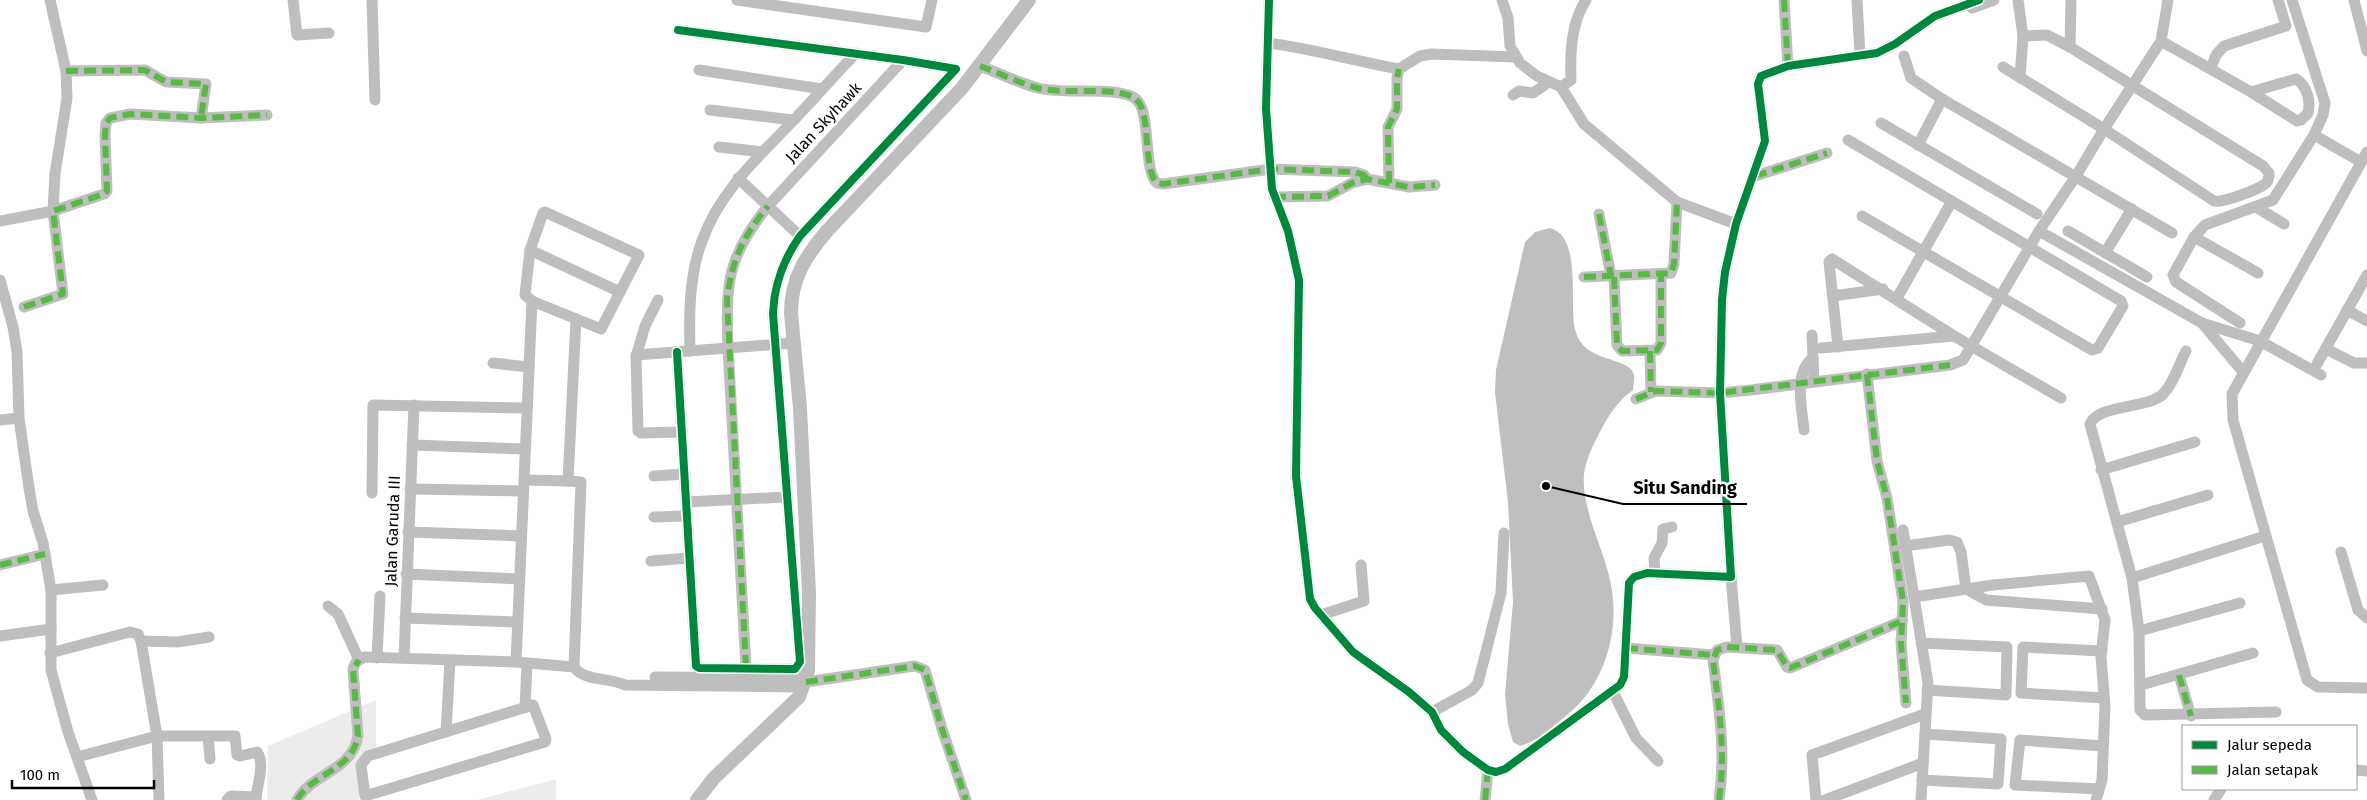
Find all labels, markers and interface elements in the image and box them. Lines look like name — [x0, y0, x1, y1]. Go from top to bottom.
street label: Jalan Skyhawk — [781, 78, 866, 166]
callout: Situ Sanding — [1623, 471, 1747, 504]
street label: Jalan Garuda III — [381, 475, 404, 587]
text: Situ Sanding — [1633, 477, 1737, 499]
legend — [2182, 725, 2357, 790]
text: Jalur sepeda — [2227, 736, 2312, 754]
scale bar — [12, 758, 155, 790]
text: Jalan setapak — [2227, 761, 2318, 779]
text: 100 m — [20, 766, 60, 784]

